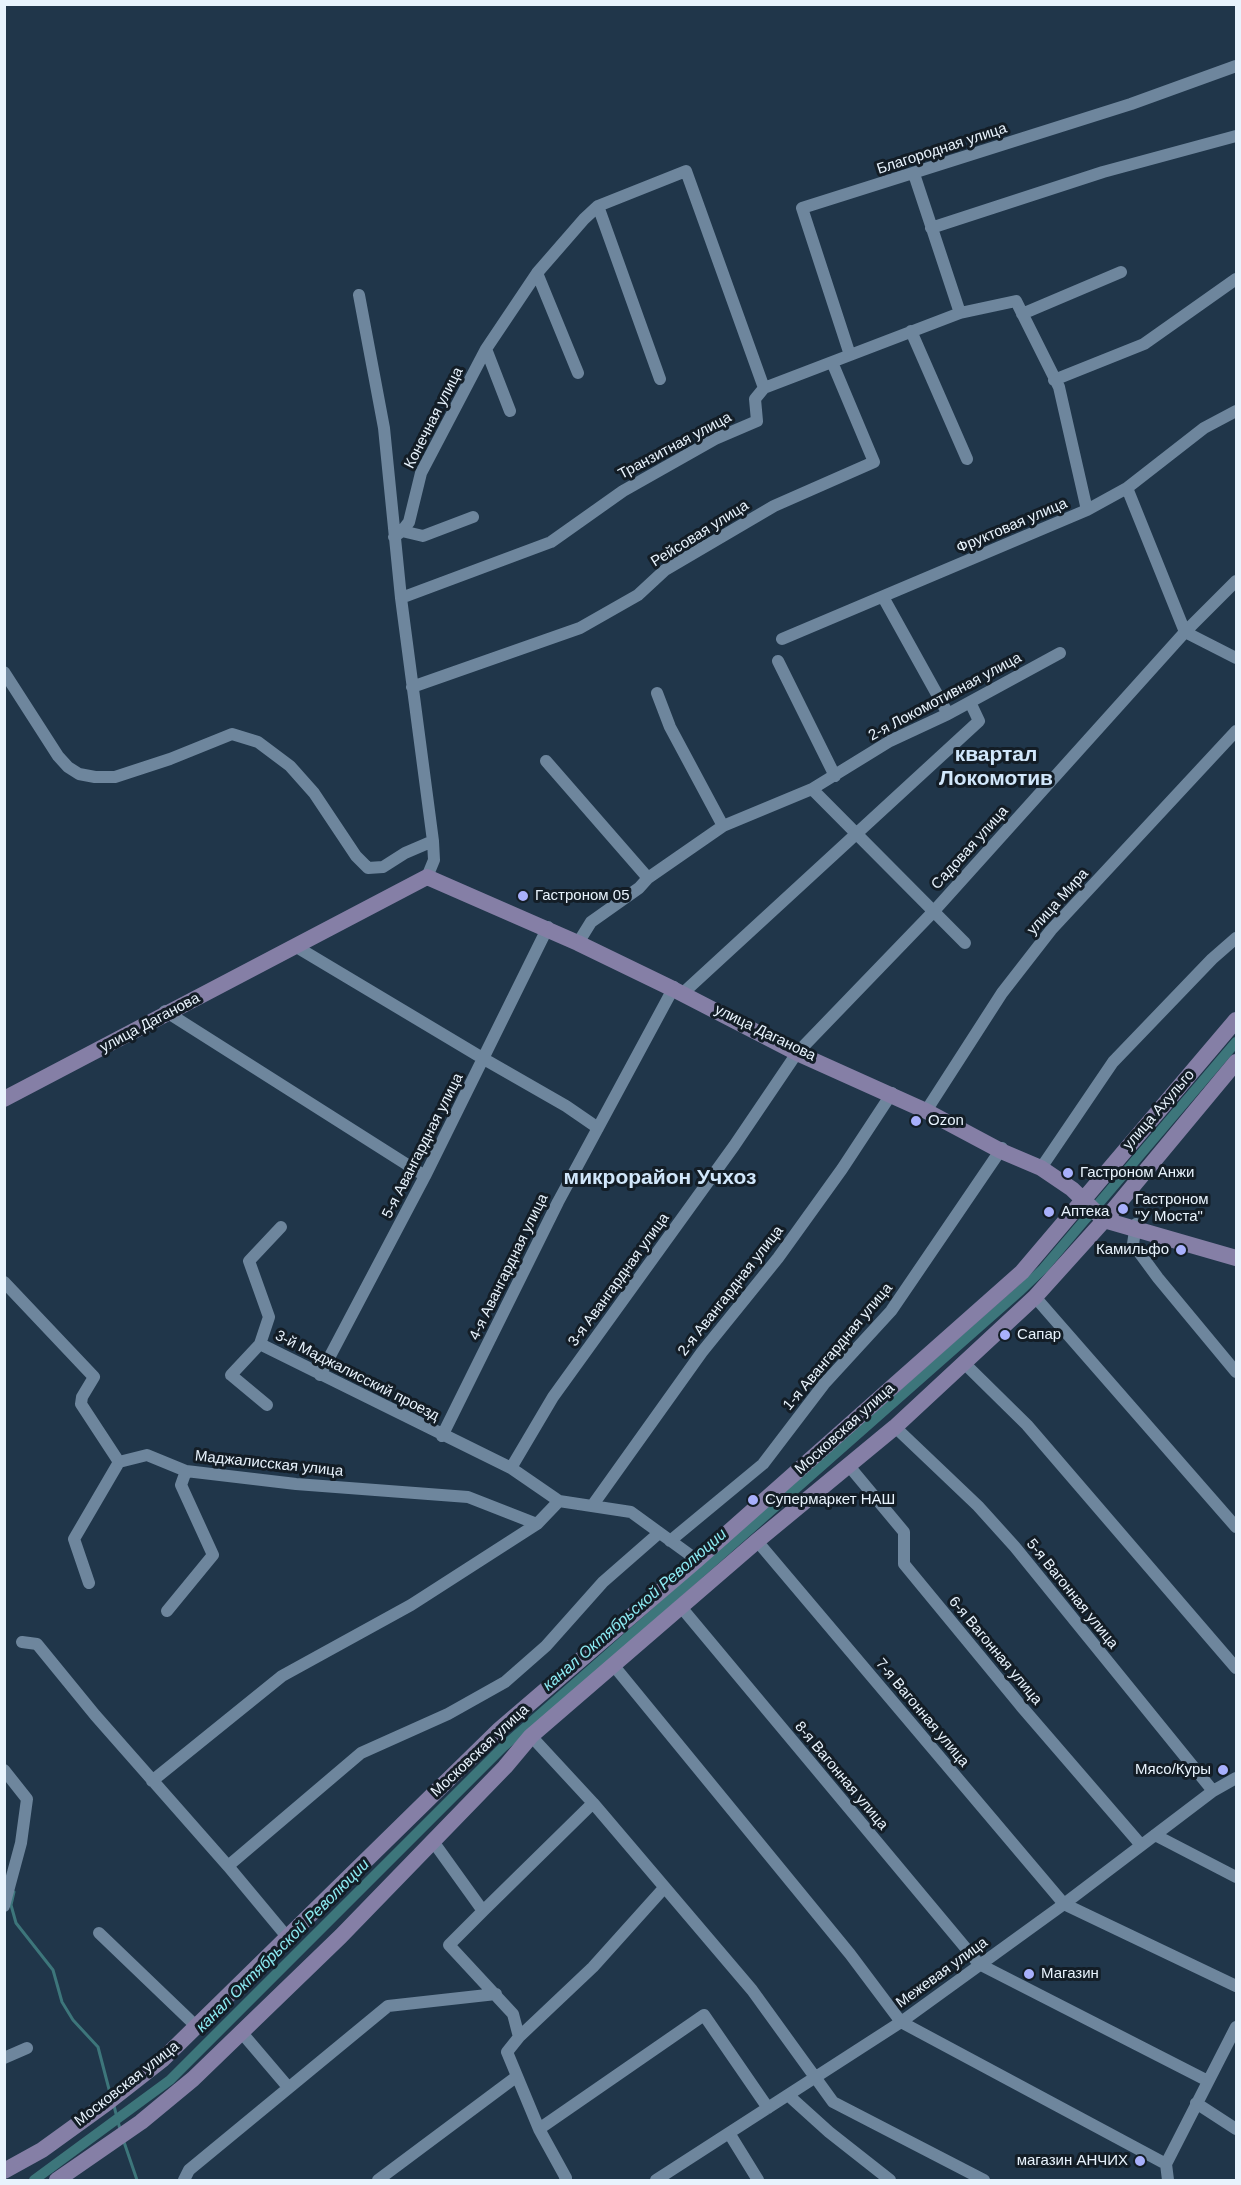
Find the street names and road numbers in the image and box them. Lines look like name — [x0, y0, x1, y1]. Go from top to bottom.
street label: Благородная улица — [875, 120, 1009, 178]
street label: Конечная улица — [401, 364, 467, 472]
street label: Транзитная улица — [615, 409, 735, 483]
street label: Фруктовая улица — [954, 495, 1070, 557]
street label: Рейсовая улица — [648, 497, 752, 571]
street label: 2-я Локомотивная улица — [865, 649, 1025, 745]
street label: Садовая улица — [928, 803, 1012, 893]
street label: улица Мира — [1024, 865, 1092, 939]
street label: улица Даганова — [97, 989, 203, 1057]
street label: улица Даганова — [712, 1001, 818, 1065]
street label: улица Ахульго — [1119, 1066, 1199, 1154]
street label: 5-я Авангардная улица — [379, 1070, 467, 1222]
street label: 4-я Авангардная улица — [466, 1191, 552, 1343]
street label: 3-я Авангардная улица — [565, 1210, 673, 1350]
street label: 2-я Авангардная улица — [675, 1222, 787, 1360]
street label: 1-я Авангардная улица — [780, 1280, 896, 1414]
street label: 3-й Маджалисский проезд — [272, 1327, 442, 1425]
street label: Московская улица — [792, 1380, 898, 1478]
street label: Маджалисская улица — [194, 1447, 344, 1481]
street label: 5-я Вагонная улица — [1022, 1536, 1122, 1652]
street label: 6-я Вагонная улица — [944, 1593, 1046, 1709]
street label: 7-я Вагонная улица — [871, 1655, 973, 1771]
street label: Московская улица — [427, 1701, 533, 1801]
street label: 8-я Вагонная улица — [790, 1718, 892, 1834]
street label: Межевая улица — [893, 1934, 991, 2012]
street label: Московская улица — [71, 2038, 183, 2130]

